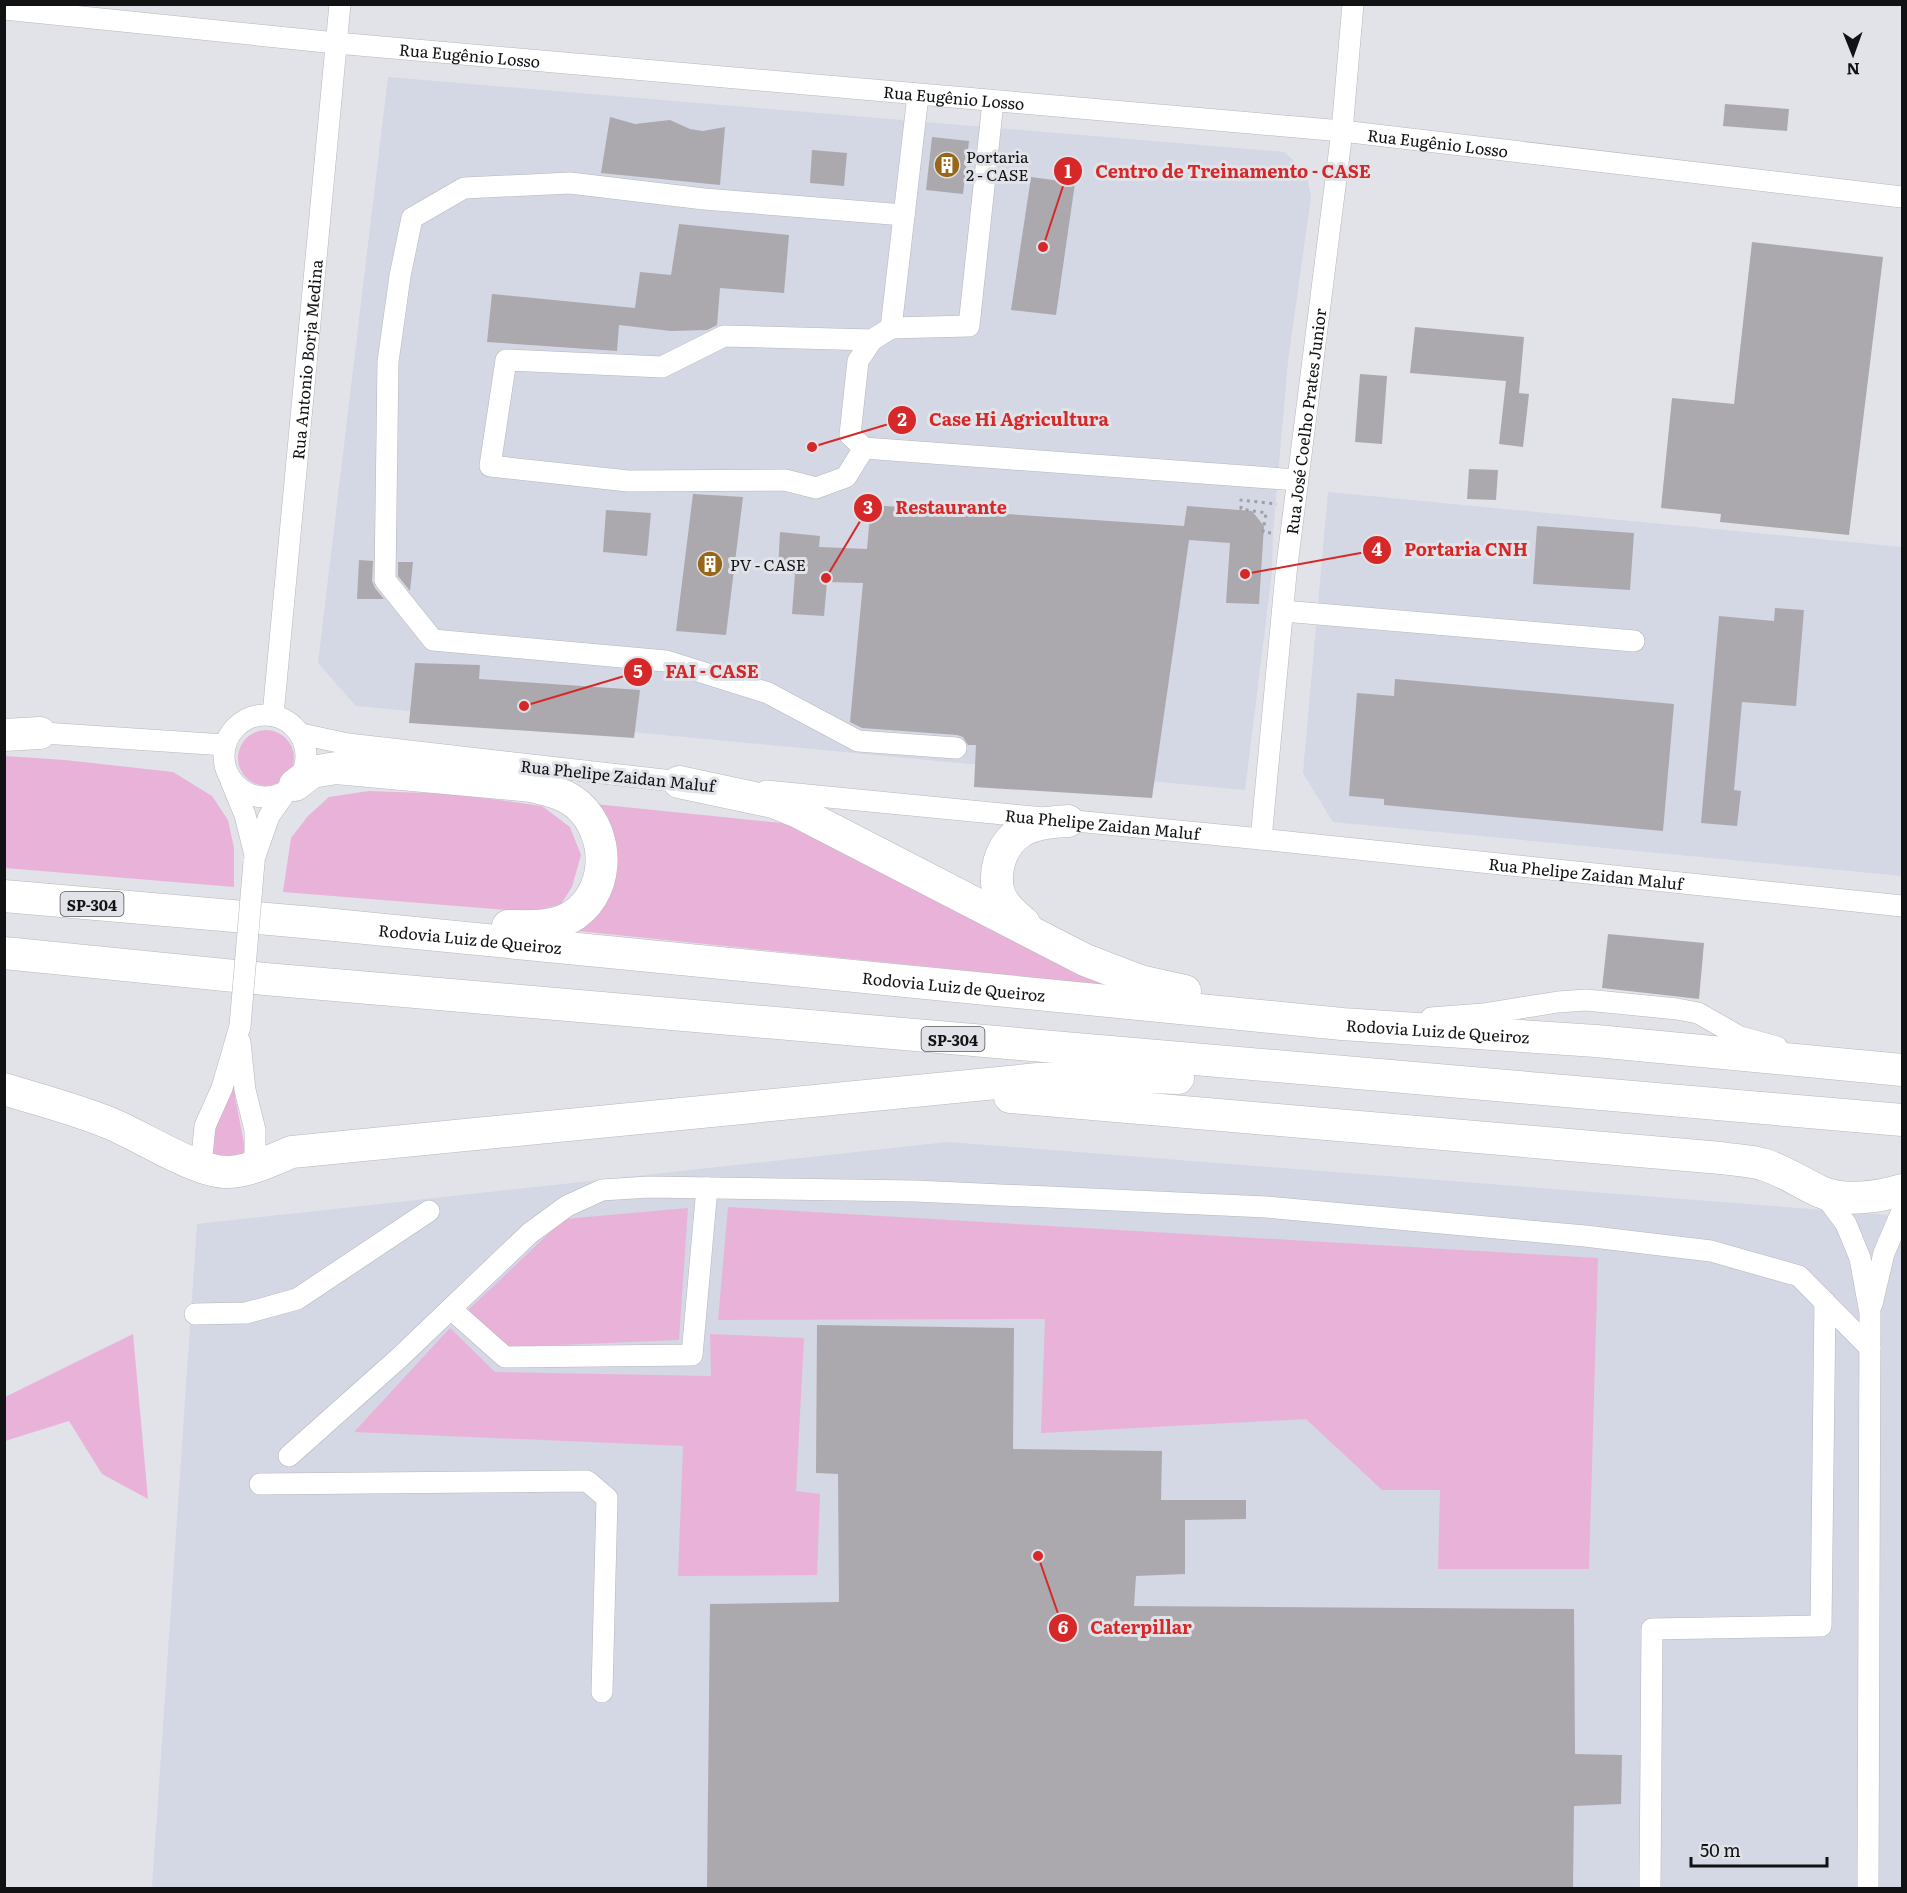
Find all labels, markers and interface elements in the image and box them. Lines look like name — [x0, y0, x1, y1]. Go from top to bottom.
north arrow — [1823, 24, 1883, 84]
street label: Rua Eugênio Losso — [398, 37, 541, 73]
text: N — [1846, 58, 1860, 82]
street label: Rua Eugênio Losso — [882, 79, 1025, 115]
street label: Rua Eugênio Losso — [1366, 122, 1509, 162]
place label: Portaria 2 - CASE — [966, 144, 1029, 186]
building icon: Portaria 2 - CASE — [932, 150, 962, 180]
callout: Centro de Treinamento - CASE — [1053, 153, 1382, 189]
text: 1 — [1064, 157, 1072, 184]
text: Centro de Treinamento - CASE — [1095, 157, 1371, 184]
street label: Rua Antonio Borja Medina — [285, 258, 328, 461]
street label: Rua José Coelho Prates Junior — [1279, 306, 1331, 536]
callout: Case Hi Agricultura — [887, 402, 1121, 438]
text: 2 — [897, 405, 907, 432]
text: Case Hi Agricultura — [929, 405, 1110, 432]
callout: Restaurante — [853, 490, 1019, 526]
text: 3 — [863, 493, 873, 520]
text: Restaurante — [895, 493, 1007, 520]
callout: Portaria CNH — [1362, 532, 1539, 568]
text: 4 — [1372, 535, 1383, 562]
text: Portaria CNH — [1404, 535, 1528, 562]
building icon: PV - CASE — [695, 549, 725, 579]
place label: PV - CASE — [730, 552, 806, 576]
callout: FAI - CASE — [623, 654, 771, 690]
text: 5 — [633, 657, 643, 684]
text: FAI - CASE — [665, 657, 759, 684]
street label: Rua Phelipe Zaidan Maluf — [520, 753, 718, 797]
street label: Rua Phelipe Zaidan Maluf — [1004, 802, 1203, 845]
street label: Rua Phelipe Zaidan Maluf — [1487, 851, 1686, 895]
road number: SP-304 — [60, 892, 124, 916]
street label: Rodovia Luiz de Queiroz — [377, 917, 563, 959]
street label: Rodovia Luiz de Queiroz — [861, 965, 1047, 1007]
street label: Rodovia Luiz de Queiroz — [1345, 1012, 1530, 1049]
road number: SP-304 — [922, 1027, 984, 1051]
callout: Caterpillar — [1048, 1610, 1203, 1646]
text: 6 — [1058, 1613, 1068, 1640]
text: Caterpillar — [1090, 1613, 1192, 1640]
scale bar — [1691, 1830, 1828, 1868]
text: 50 m — [1700, 1836, 1741, 1863]

